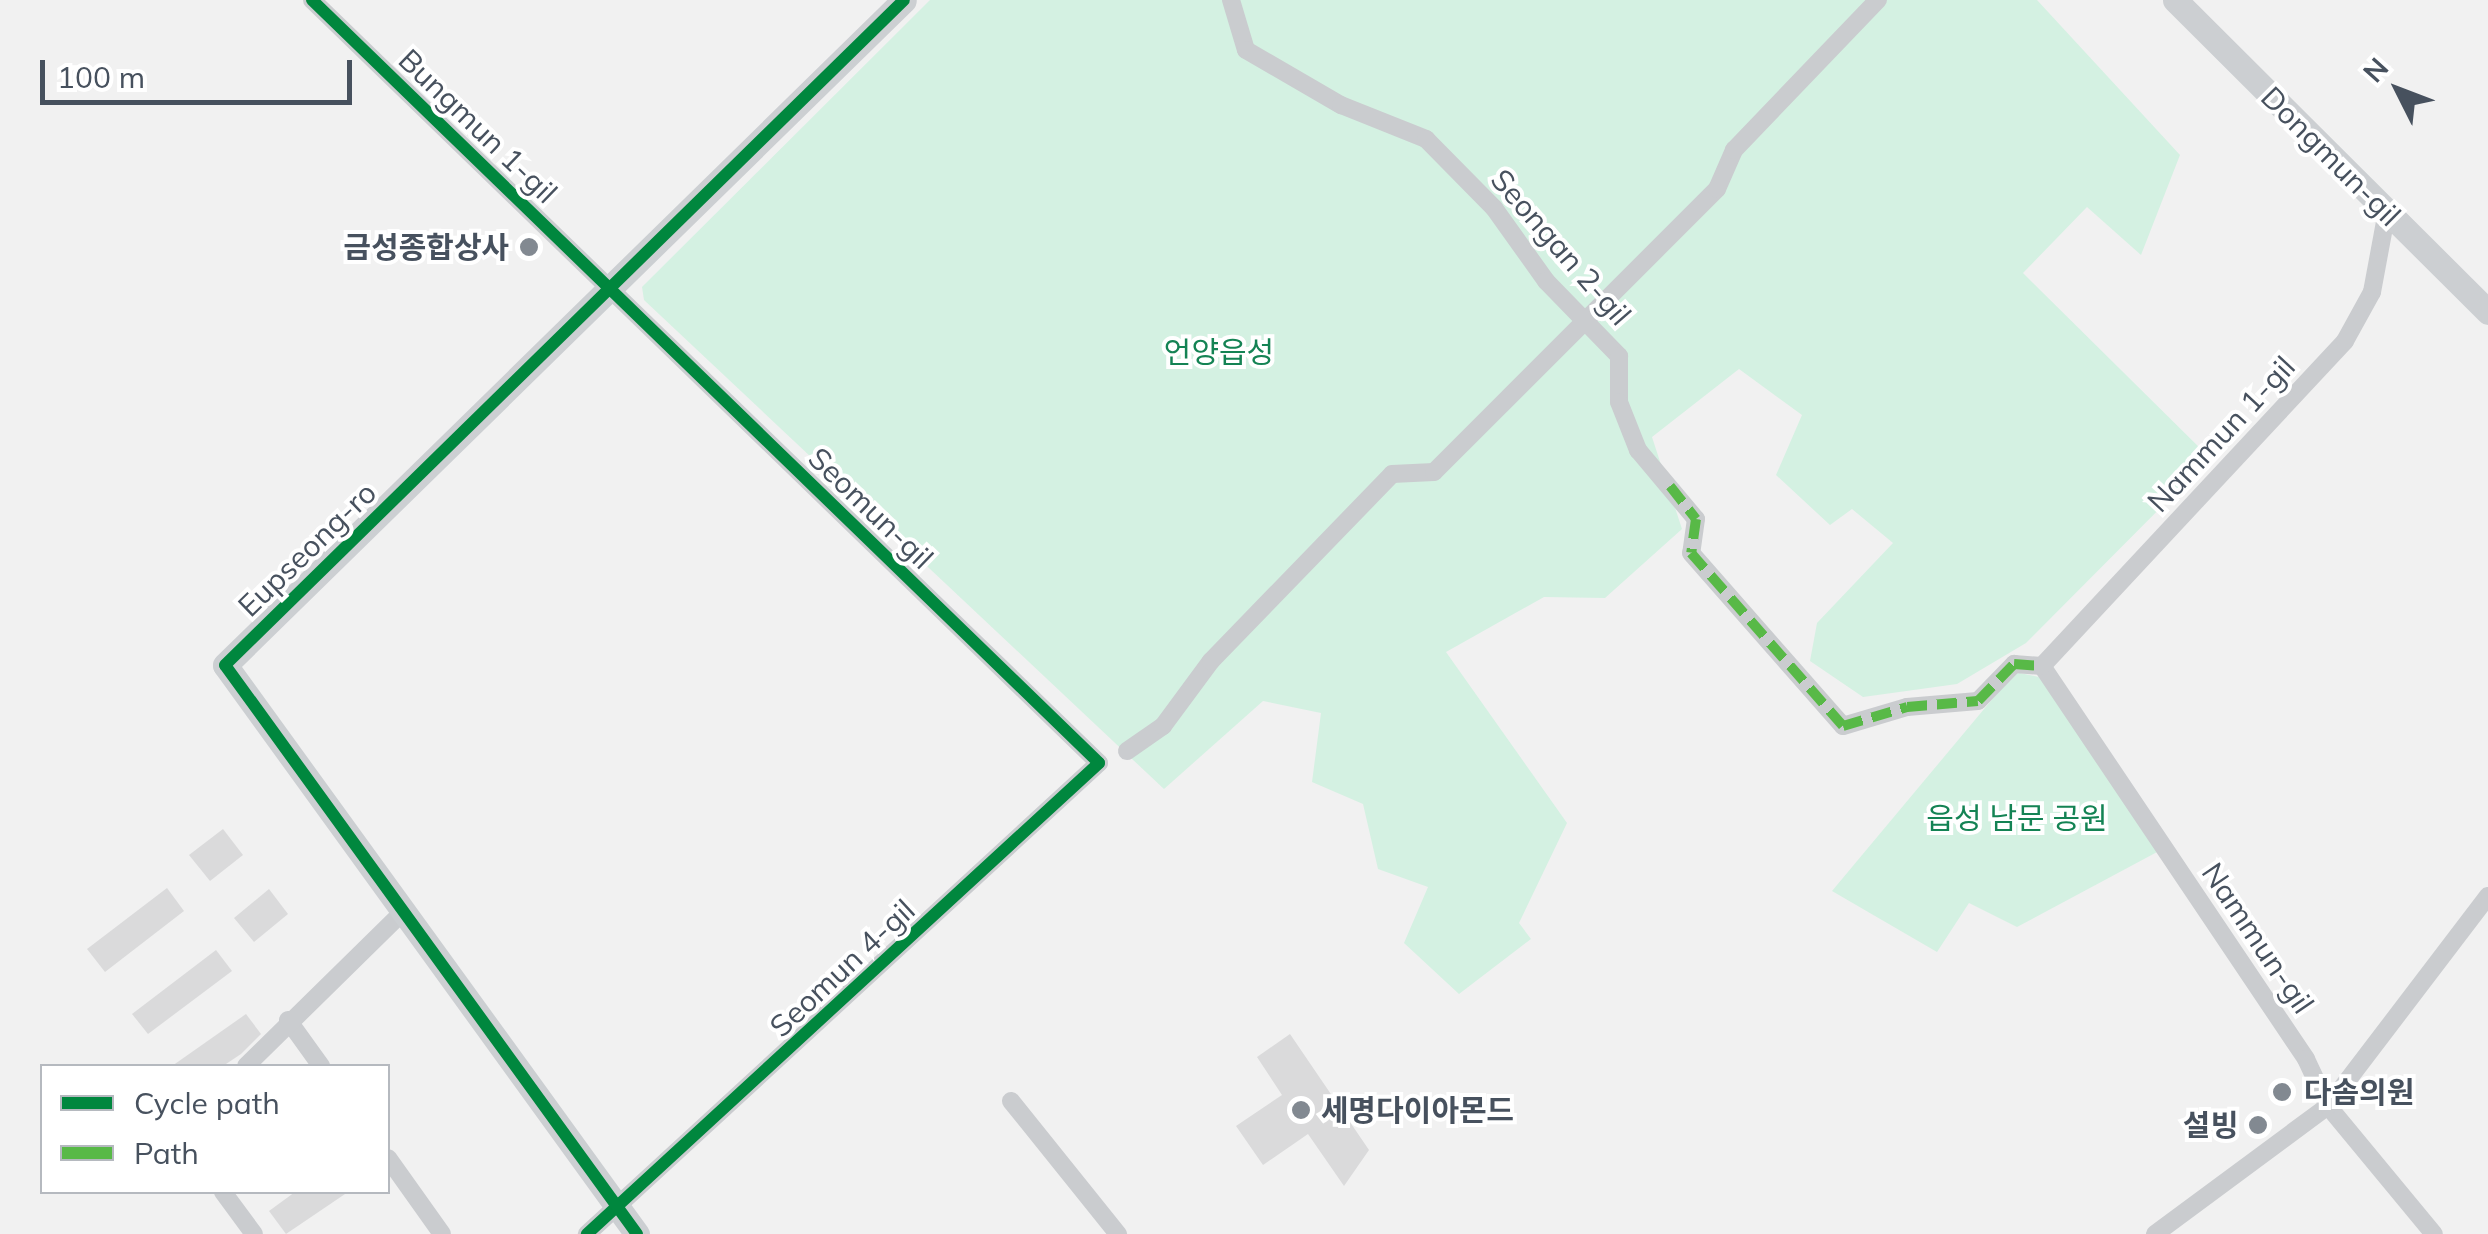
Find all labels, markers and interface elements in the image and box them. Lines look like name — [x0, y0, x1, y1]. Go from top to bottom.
scale bar — [45, 40, 358, 102]
north arrow — [2348, 40, 2448, 140]
street label: Bungmun 1-gil — [391, 41, 565, 211]
text: N — [2355, 50, 2395, 89]
text: 100 m — [57, 58, 145, 96]
street label: Dongmun-gil — [2254, 79, 2408, 233]
street label: Seongan 2-gil — [1483, 162, 1639, 332]
place label: 금성종합상사 — [343, 229, 509, 265]
marker: 금성종합상사 — [518, 236, 540, 258]
park label: 언양읍성 — [1164, 334, 1274, 370]
street label: Nammun 1-gil — [2140, 349, 2302, 519]
street label: Seomun-gil — [801, 440, 941, 576]
street label: Eupseong-ro — [231, 474, 383, 624]
park label: 읍성 남문 공원 — [1926, 800, 2108, 836]
street label: Nammun-gil — [2195, 856, 2321, 1020]
street label: Seomun 4-gil — [762, 892, 922, 1044]
legend — [40, 1064, 390, 1194]
place label: 다솜의원 — [2304, 1074, 2414, 1110]
marker: 다솜의원 — [2269, 1079, 2295, 1105]
text: Cycle path — [134, 1084, 280, 1122]
place label: 세명다이아몬드 — [1321, 1092, 1514, 1128]
marker: 세명다이아몬드 — [1290, 1099, 1312, 1121]
place label: 설빙 — [2183, 1107, 2238, 1143]
marker: 설빙 — [2247, 1114, 2269, 1136]
text: Path — [134, 1134, 199, 1172]

